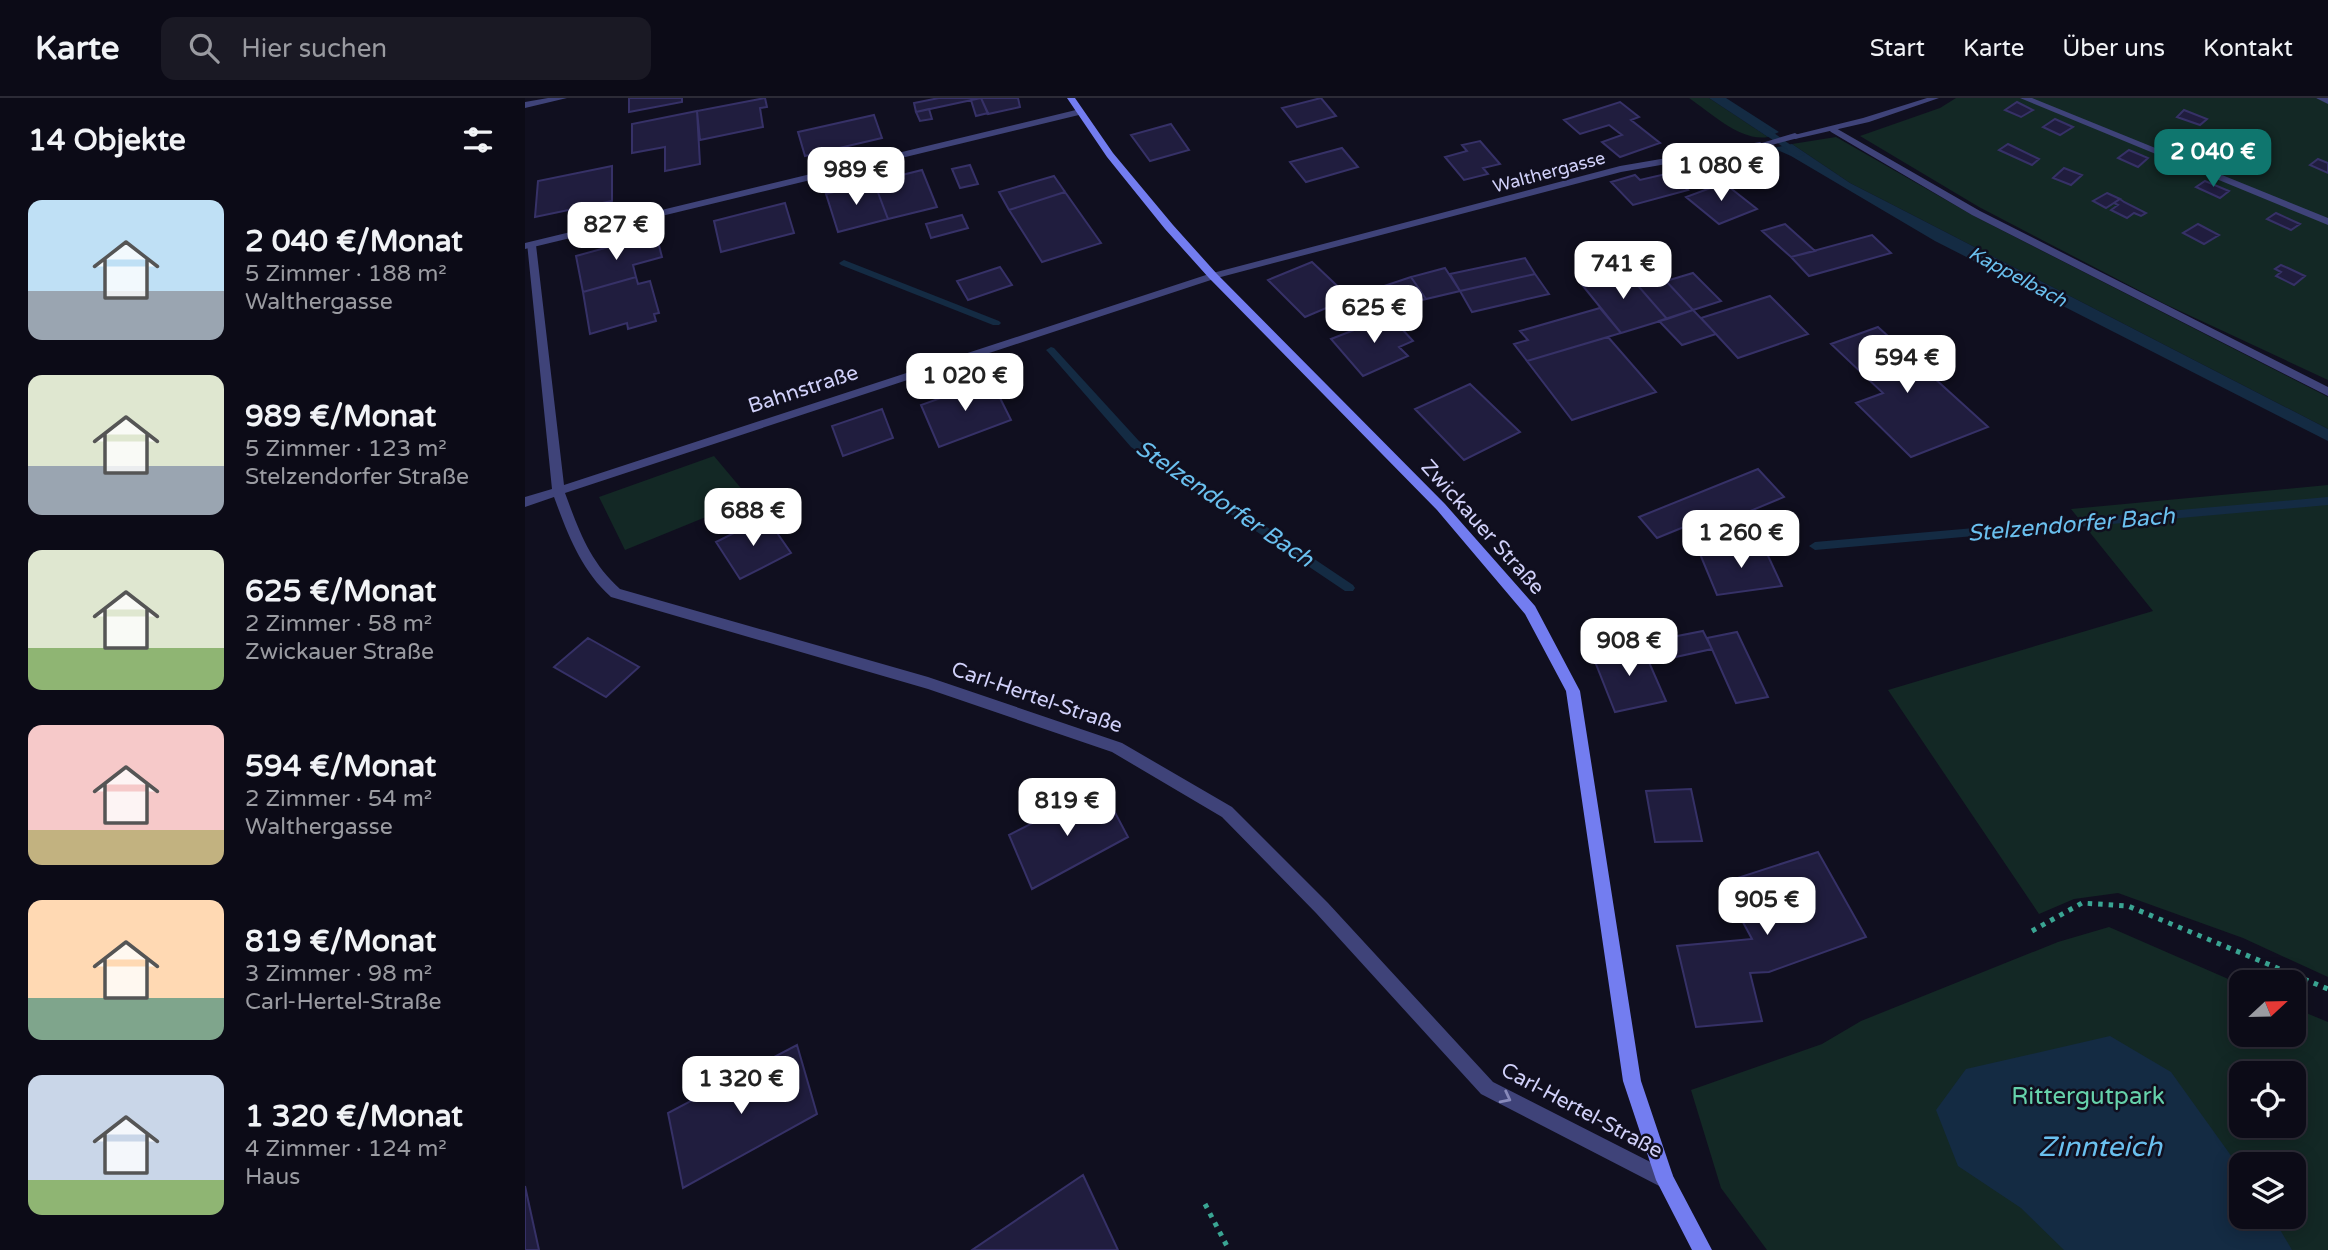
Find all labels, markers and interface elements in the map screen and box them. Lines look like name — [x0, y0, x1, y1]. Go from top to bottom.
search box — [161, 17, 651, 80]
text: Karte — [35, 29, 119, 68]
icon: search — [185, 29, 223, 67]
text: Hier suchen — [241, 33, 387, 64]
text: Start — [1870, 34, 1925, 63]
text: Karte — [1963, 34, 2024, 63]
text: Über uns — [2062, 34, 2165, 63]
text: Kontakt — [2203, 34, 2293, 63]
icon: filters — [459, 121, 497, 159]
text: 14 Objekte — [28, 122, 186, 159]
pin: 2 040 € — [2148, 130, 2278, 189]
text: 2 040 € — [2170, 138, 2256, 166]
pin: 1 080 € — [1656, 144, 1786, 203]
street label: Walthergasse — [1490, 146, 1608, 198]
pin: 989 € — [807, 148, 905, 207]
text: 1 080 € — [1678, 152, 1764, 180]
text: 989 € — [824, 156, 889, 184]
pin: 827 € — [567, 202, 665, 262]
text: 827 € — [584, 211, 649, 239]
text: 2 040 €/Monat — [245, 223, 463, 260]
icon: home — [84, 228, 168, 312]
pin: 741 € — [1574, 242, 1672, 301]
water label: Kappelbach — [1965, 242, 2070, 312]
text: 741 € — [1591, 250, 1656, 278]
text: 5 Zimmer · 188 m² — [245, 260, 447, 288]
pin: 625 € — [1325, 286, 1423, 345]
text: Walthergasse — [245, 288, 393, 316]
text: 625 € — [1342, 294, 1407, 322]
pin: 594 € — [1858, 336, 1956, 395]
text: 594 € — [1875, 344, 1940, 372]
pin: 1 020 € — [900, 354, 1030, 413]
street label: Bahnstraße — [745, 360, 862, 419]
text: 1 020 € — [922, 362, 1008, 390]
text: 989 €/Monat — [245, 398, 436, 435]
icon: home — [84, 403, 168, 487]
water label: Stelzendorfer Bach — [1130, 434, 1319, 574]
text: 5 Zimmer · 123 m² — [245, 435, 447, 463]
street label: Zwickauer Straße — [1416, 455, 1550, 600]
text: Stelzendorfer Straße — [245, 463, 469, 491]
pin: 688 € — [704, 489, 802, 548]
text: 688 € — [721, 497, 786, 525]
water label: Stelzendorfer Bach — [1966, 502, 2177, 548]
pin: 1 260 € — [1676, 510, 1806, 570]
text: 1 260 € — [1698, 519, 1784, 547]
text: 625 €/Monat — [245, 573, 436, 610]
icon: home — [84, 578, 168, 662]
text: 2 Zimmer · 58 m² — [245, 610, 432, 638]
pin: 908 € — [1580, 618, 1678, 678]
text: 908 € — [1597, 627, 1662, 655]
text: Zwickauer Straße — [245, 638, 434, 666]
street label: Carl-Hertel-Straße — [948, 656, 1126, 739]
text: 594 €/Monat — [245, 748, 436, 785]
icon: home — [84, 753, 168, 837]
pin: 819 € — [1018, 778, 1116, 838]
text: 2 Zimmer · 54 m² — [245, 785, 432, 813]
text: 819 € — [1035, 787, 1100, 815]
text: Walthergasse — [245, 813, 393, 841]
pin: 905 € — [1718, 878, 1816, 937]
text: 905 € — [1735, 886, 1800, 914]
text: 819 €/Monat — [245, 923, 436, 960]
icon: home — [84, 928, 168, 1012]
text: 3 Zimmer · 98 m² — [245, 960, 432, 988]
north arrow — [2229, 970, 2307, 1046]
map controls — [2229, 970, 2306, 1229]
text: Carl-Hertel-Straße — [245, 988, 441, 1016]
pin: 1 320 € — [676, 1056, 806, 1116]
street label: Carl-Hertel-Straße — [1497, 1057, 1667, 1164]
button: locate — [2229, 1061, 2306, 1138]
text: 1 320 € — [698, 1065, 784, 1093]
park label: Rittergutpark — [2011, 1082, 2165, 1111]
one-way arrow — [1499, 1090, 1511, 1103]
text: 1 320 €/Monat — [245, 1098, 463, 1135]
icon: home — [84, 1103, 168, 1187]
water label: Zinnteich — [2038, 1130, 2163, 1164]
text: 4 Zimmer · 124 m² — [245, 1135, 447, 1163]
button: layers — [2229, 1152, 2306, 1229]
text: Haus — [245, 1163, 300, 1191]

